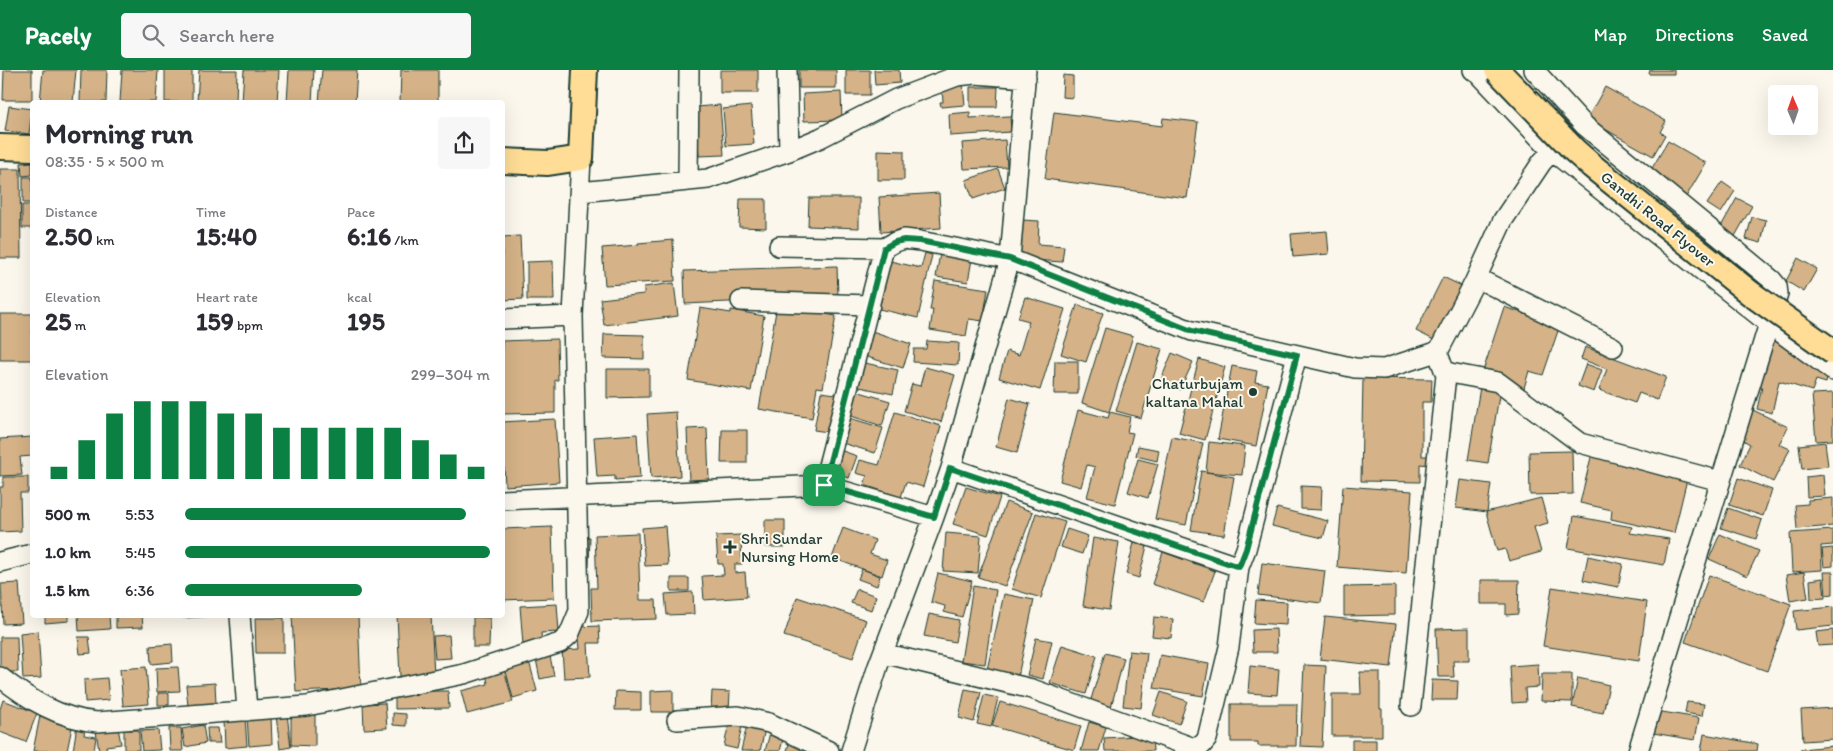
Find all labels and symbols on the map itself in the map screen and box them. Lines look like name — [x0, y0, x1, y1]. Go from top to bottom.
north arrow — [1768, 85, 1818, 135]
street label: Gandhi Road Flyover — [1597, 167, 1719, 271]
place label: Chaturbujam kaltana Mahal — [1146, 374, 1244, 411]
marker: Chaturbujam kaltana Mahal — [1247, 386, 1259, 398]
pin — [803, 464, 845, 506]
place label: Shri Sundar Nursing Home — [741, 529, 839, 566]
marker: Shri Sundar Nursing Home — [723, 540, 737, 554]

